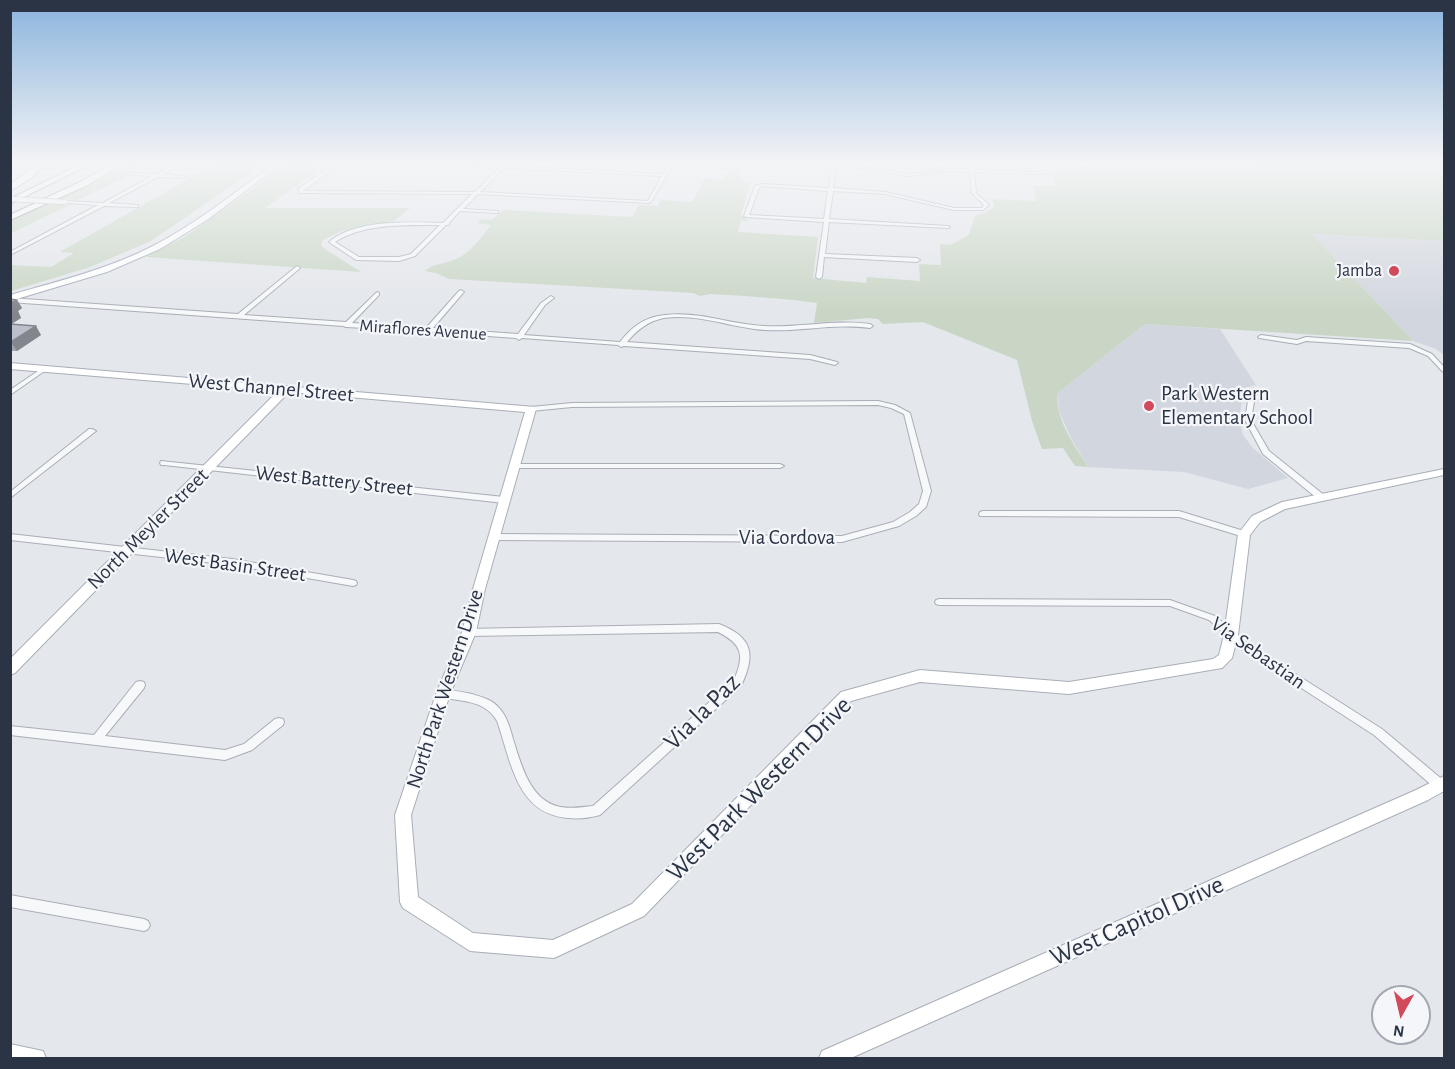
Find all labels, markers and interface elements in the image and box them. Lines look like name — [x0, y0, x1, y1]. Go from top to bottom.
place label: Jamba — [1337, 260, 1382, 282]
marker: Jamba — [1387, 264, 1401, 278]
street label: Miraflores Avenue — [359, 315, 487, 345]
street label: West Channel Street — [187, 368, 355, 408]
place label: Park Western Elementary School — [1161, 381, 1313, 431]
marker: Park Western Elementary School — [1142, 399, 1156, 413]
street label: West Battery Street — [254, 460, 414, 502]
street label: North Meyler Street — [82, 463, 214, 595]
street label: Via Cordova — [739, 525, 835, 551]
street label: West Basin Street — [162, 543, 308, 587]
street label: North Park Western Drive — [401, 586, 489, 792]
street label: Via Sebastian — [1206, 611, 1310, 695]
street label: Via la Paz — [657, 667, 747, 757]
street label: West Park Western Drive — [660, 690, 858, 888]
street label: West Capitol Drive — [1045, 869, 1229, 973]
north arrow — [1371, 985, 1431, 1045]
text: N — [1392, 1022, 1405, 1040]

